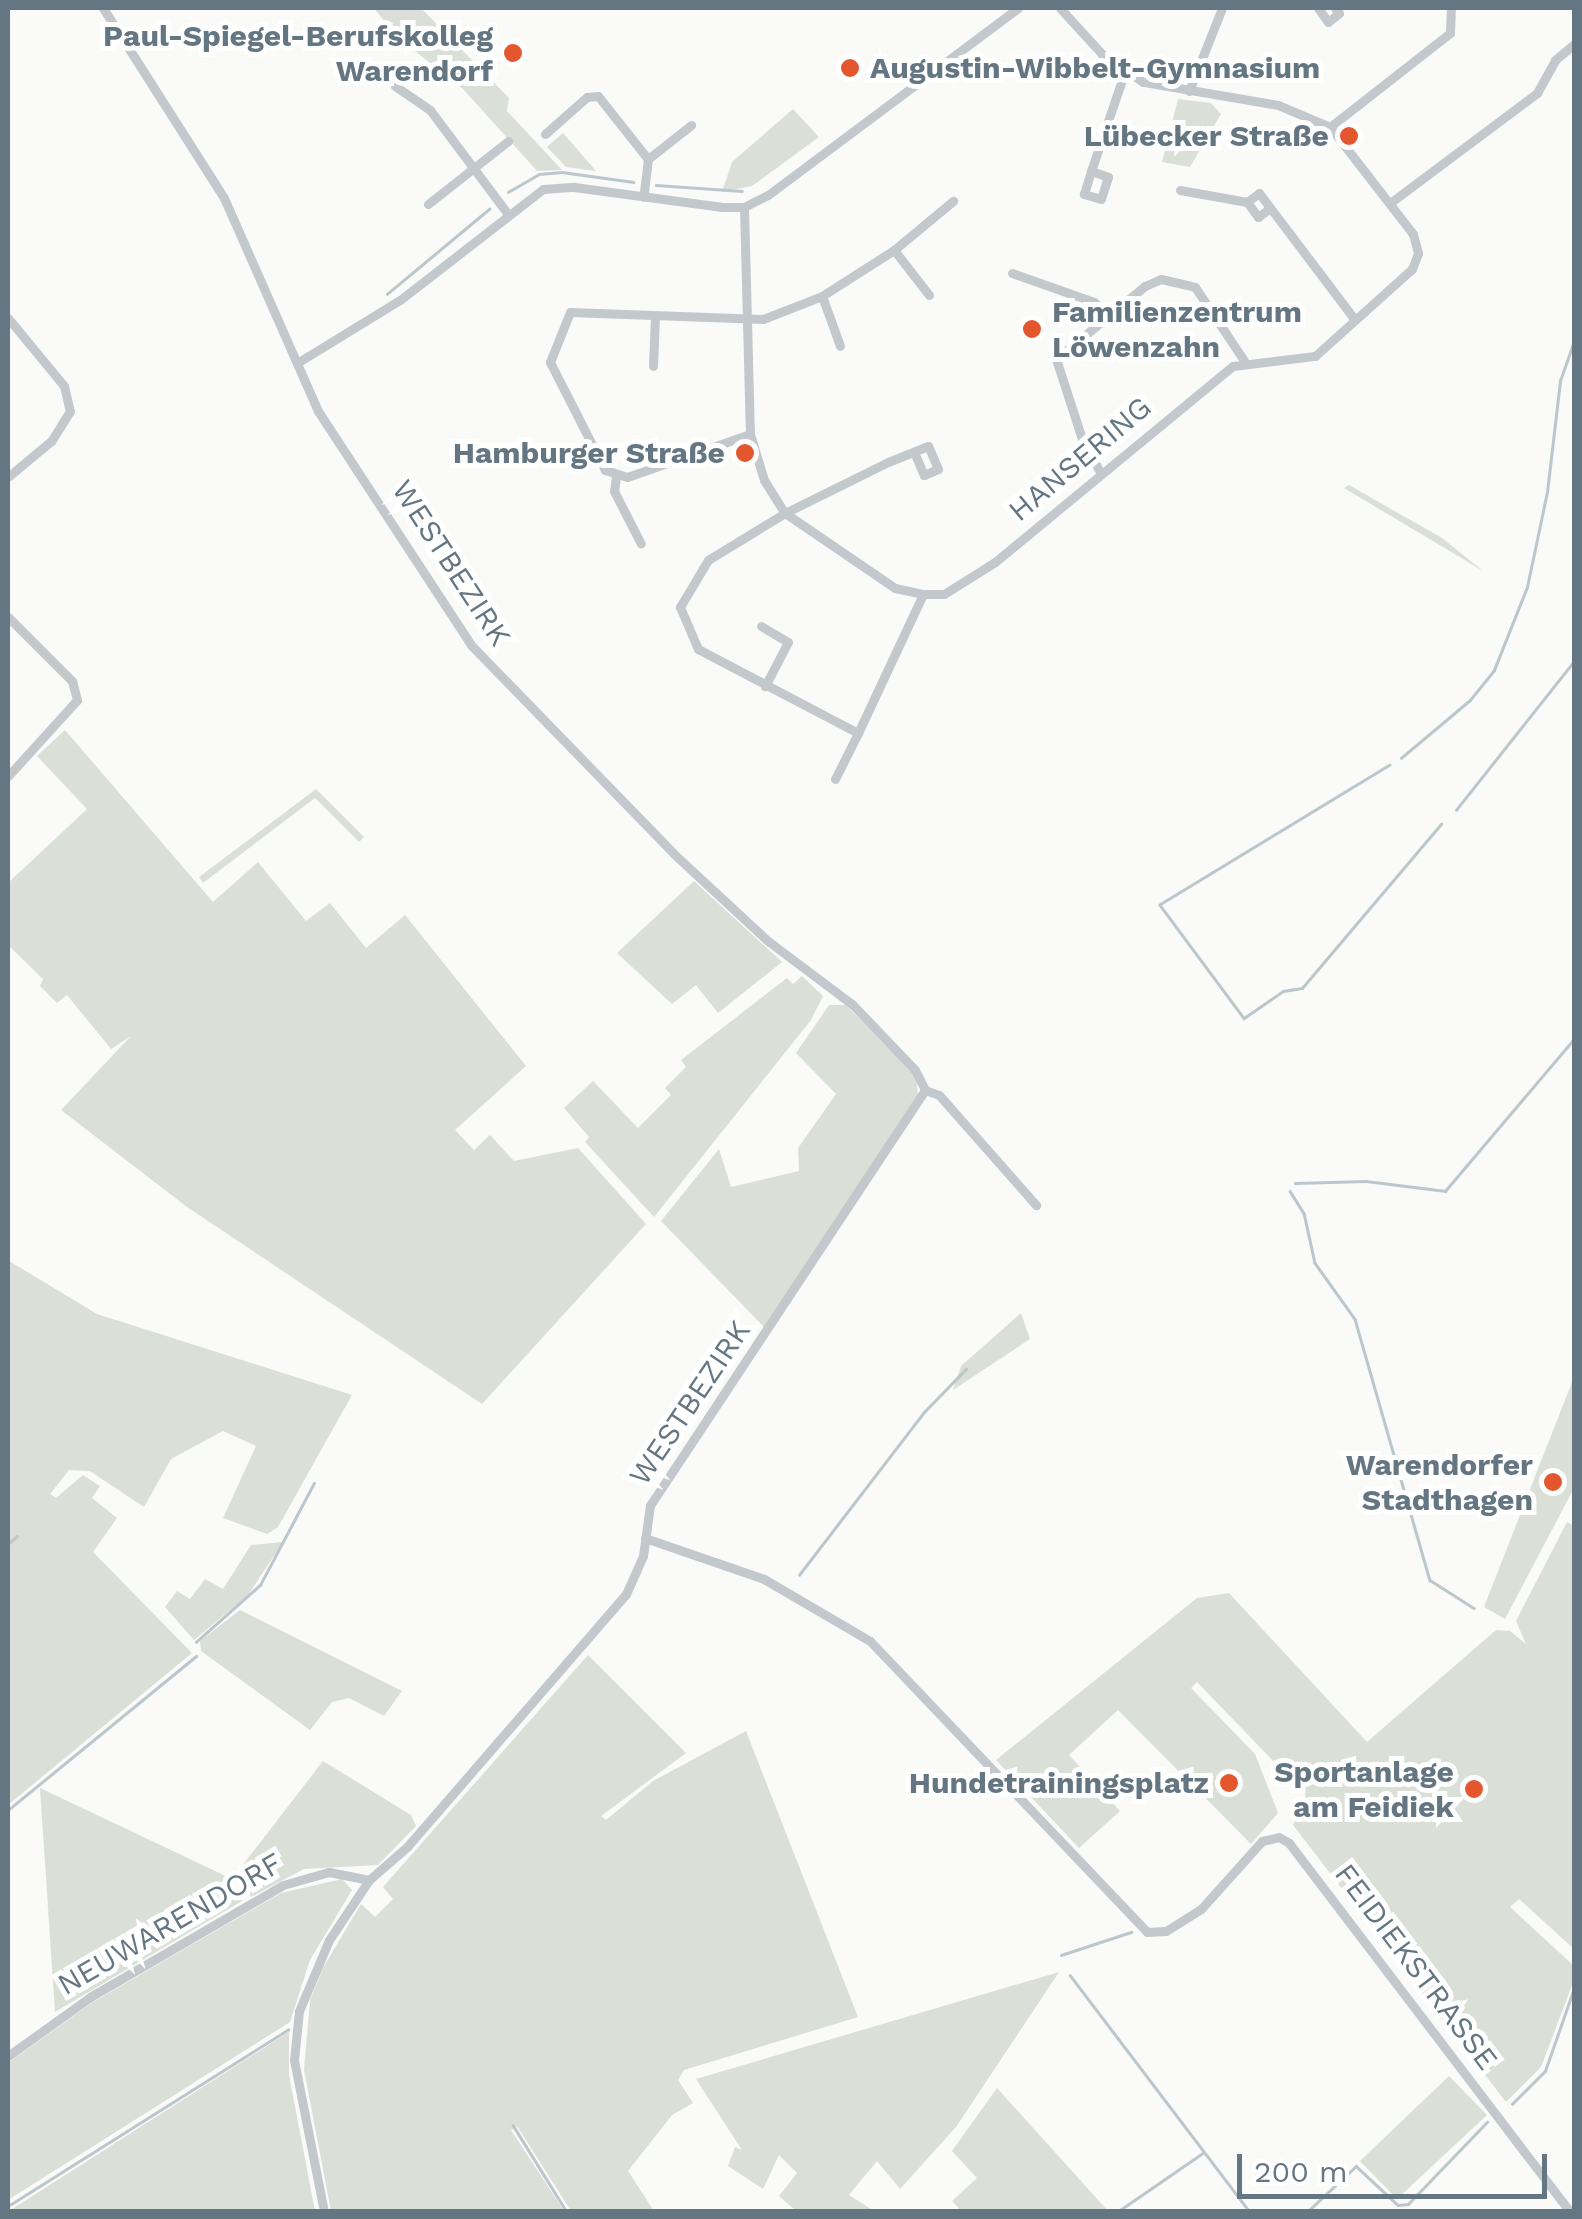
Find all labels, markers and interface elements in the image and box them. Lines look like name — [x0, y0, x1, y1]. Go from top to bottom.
place label: Paul-Spiegel-Berufskolleg Warendorf — [103, 18, 493, 88]
marker: Paul-Spiegel-Berufskolleg Warendorf — [502, 42, 524, 64]
place label: Augustin-Wibbelt-Gymnasium — [870, 50, 1320, 86]
marker: Augustin-Wibbelt-Gymnasium — [839, 57, 861, 79]
place label: Lübecker Straße — [1083, 118, 1329, 154]
marker: Lübecker Straße — [1338, 125, 1360, 147]
place label: Familienzentrum Löwenzahn — [1052, 294, 1302, 364]
marker: Familienzentrum Löwenzahn — [1021, 318, 1043, 340]
street label: HANSERING — [1001, 389, 1159, 529]
place label: Hamburger Straße — [452, 435, 725, 471]
marker: Hamburger Straße — [734, 442, 756, 464]
street label: WESTBEZIRK — [384, 473, 518, 653]
street label: WESTBEZIRK — [622, 1314, 758, 1492]
place label: Warendorfer Stadthagen — [1346, 1447, 1533, 1518]
marker: Warendorfer Stadthagen — [1542, 1471, 1564, 1493]
place label: Sportanlage am Feidiek — [1274, 1754, 1454, 1824]
place label: Hundetrainingsplatz — [909, 1765, 1209, 1801]
marker: Hundetrainingsplatz — [1218, 1772, 1240, 1794]
marker: Sportanlage am Feidiek — [1463, 1778, 1485, 1800]
street label: NEUWARENDORF — [51, 1845, 289, 2003]
street label: FEIDIEKSTRASSE — [1327, 1857, 1505, 2077]
scale bar — [1242, 2134, 1552, 2196]
text: 200 m — [1254, 2154, 1348, 2189]

